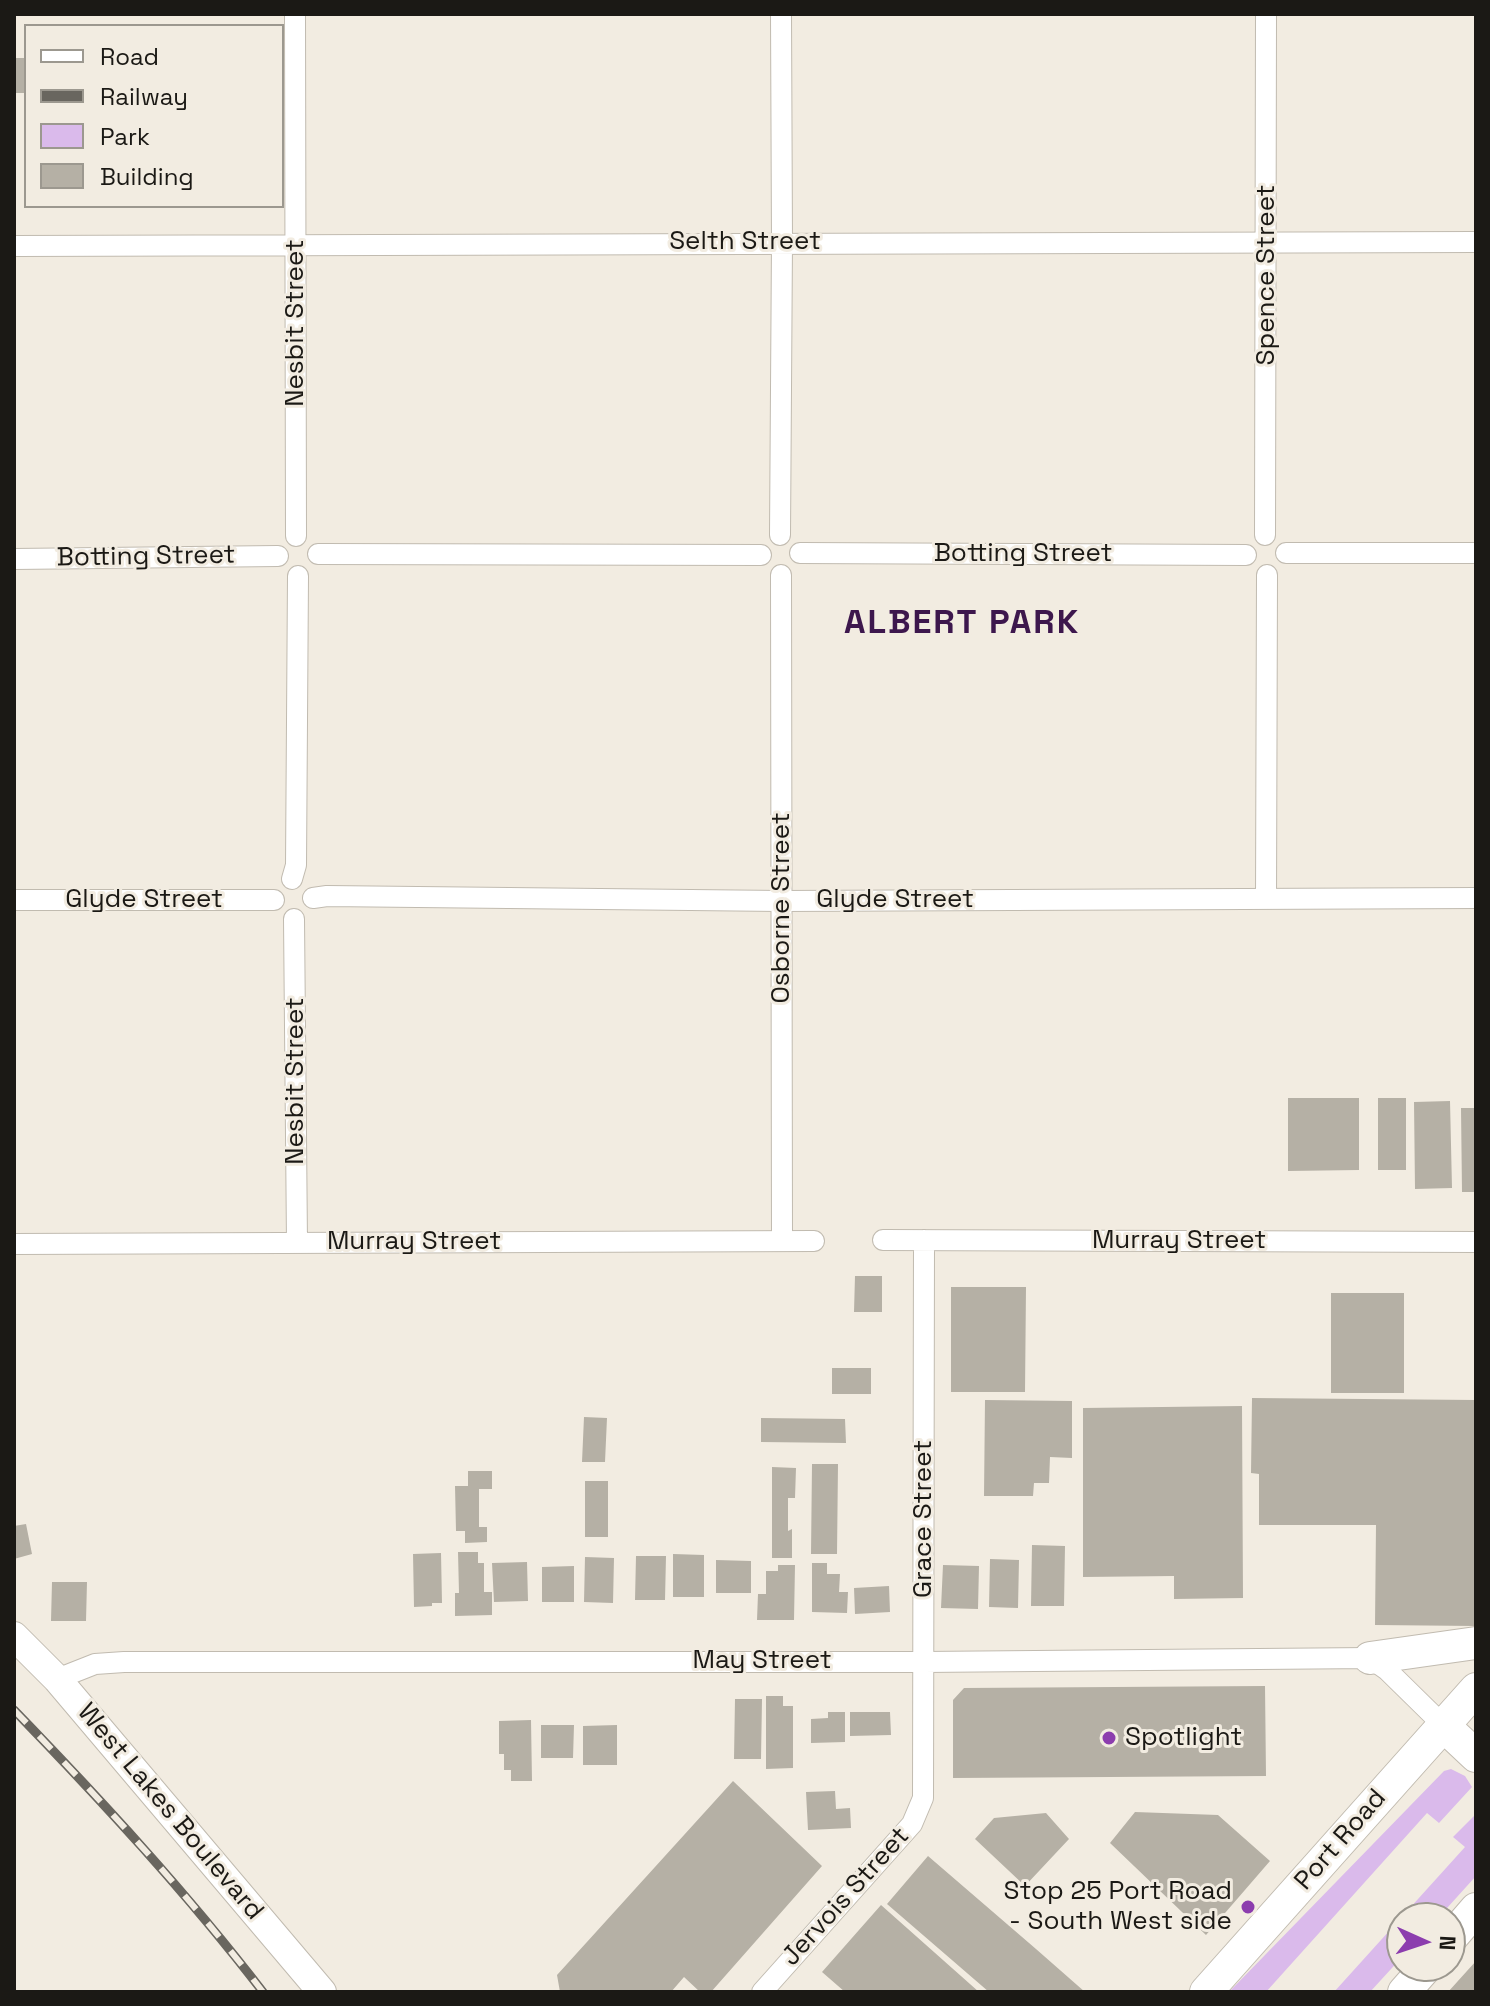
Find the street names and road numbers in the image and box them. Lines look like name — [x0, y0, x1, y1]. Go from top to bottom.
street label: Spence Street — [1251, 184, 1283, 366]
street label: Selth Street — [669, 226, 821, 258]
street label: Nesbit Street — [280, 239, 312, 407]
street label: Botting Street — [934, 538, 1112, 570]
street label: Botting Street — [56, 540, 236, 574]
street label: Osborne Street — [766, 812, 798, 1004]
street label: Glyde Street — [65, 884, 223, 916]
street label: Glyde Street — [816, 884, 974, 916]
street label: Nesbit Street — [280, 997, 312, 1165]
street label: Murray Street — [1092, 1225, 1266, 1257]
street label: Murray Street — [327, 1226, 501, 1258]
street label: Grace Street — [908, 1440, 940, 1598]
street label: May Street — [692, 1645, 832, 1677]
street label: West Lakes Boulevard — [70, 1697, 270, 1927]
street label: Port Road — [1289, 1783, 1393, 1897]
street label: Jervois Street — [776, 1821, 916, 1973]

